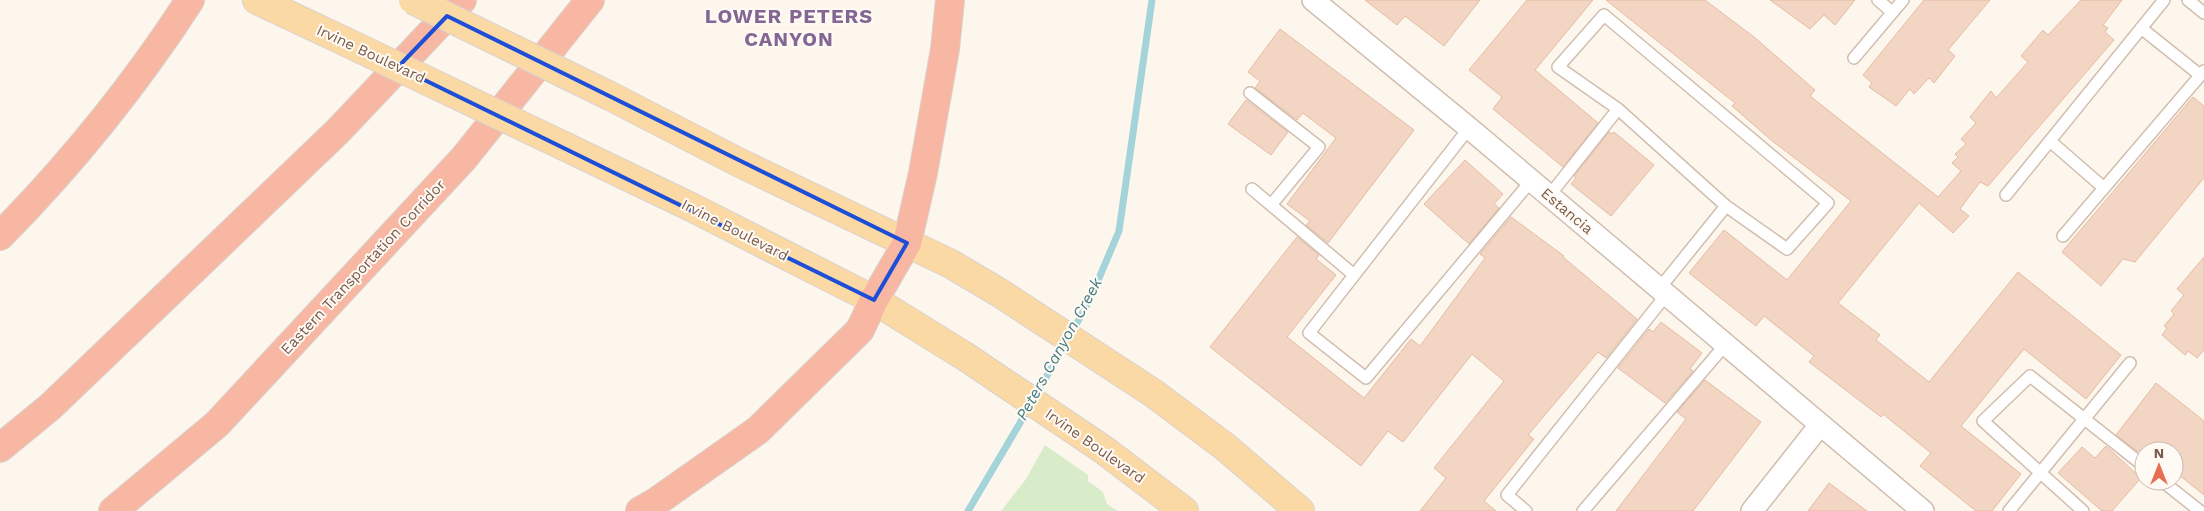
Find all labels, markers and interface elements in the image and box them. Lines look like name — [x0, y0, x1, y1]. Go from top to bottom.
district label: LOWER PETERS CANYON — [705, 4, 873, 51]
street label: Irvine Boulevard — [314, 21, 428, 87]
street label: Eastern Transportation Corridor — [277, 176, 449, 358]
street label: Estancia — [1537, 184, 1597, 238]
street label: Irvine Boulevard — [678, 195, 792, 265]
water label: Peters Canyon Creek — [1012, 273, 1107, 424]
street label: Irvine Boulevard — [1042, 405, 1148, 487]
north arrow — [2134, 441, 2184, 491]
text: N — [2154, 445, 2164, 461]

